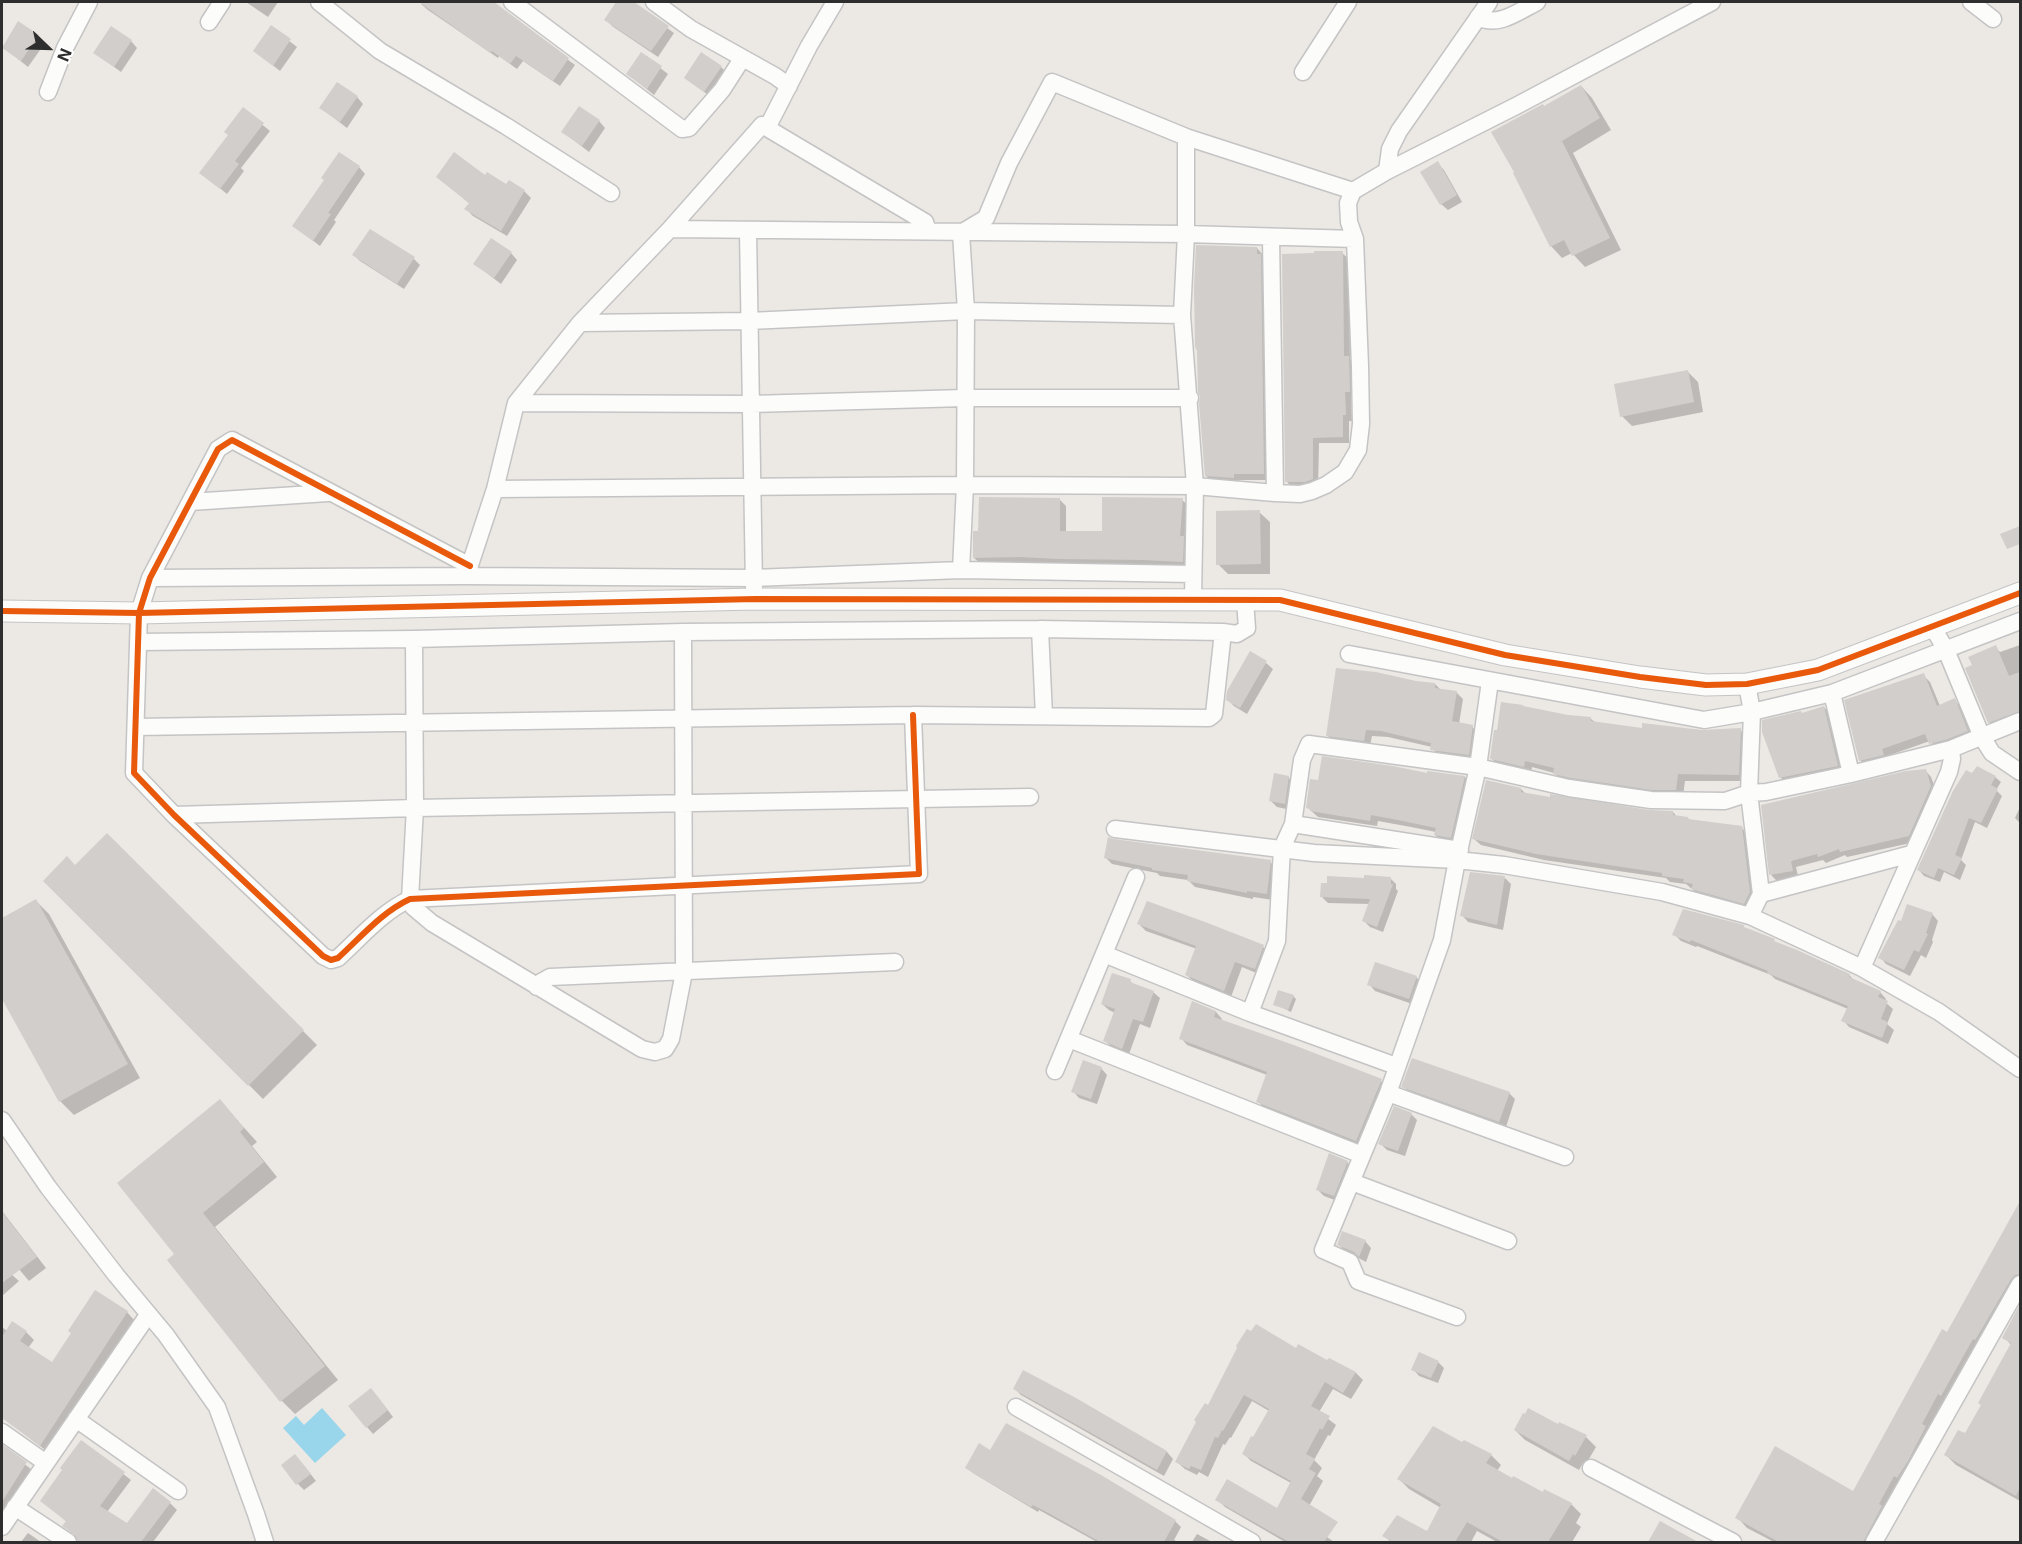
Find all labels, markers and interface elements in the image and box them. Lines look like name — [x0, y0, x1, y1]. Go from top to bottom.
north arrow — [18, 18, 78, 78]
text: N — [53, 46, 76, 65]

